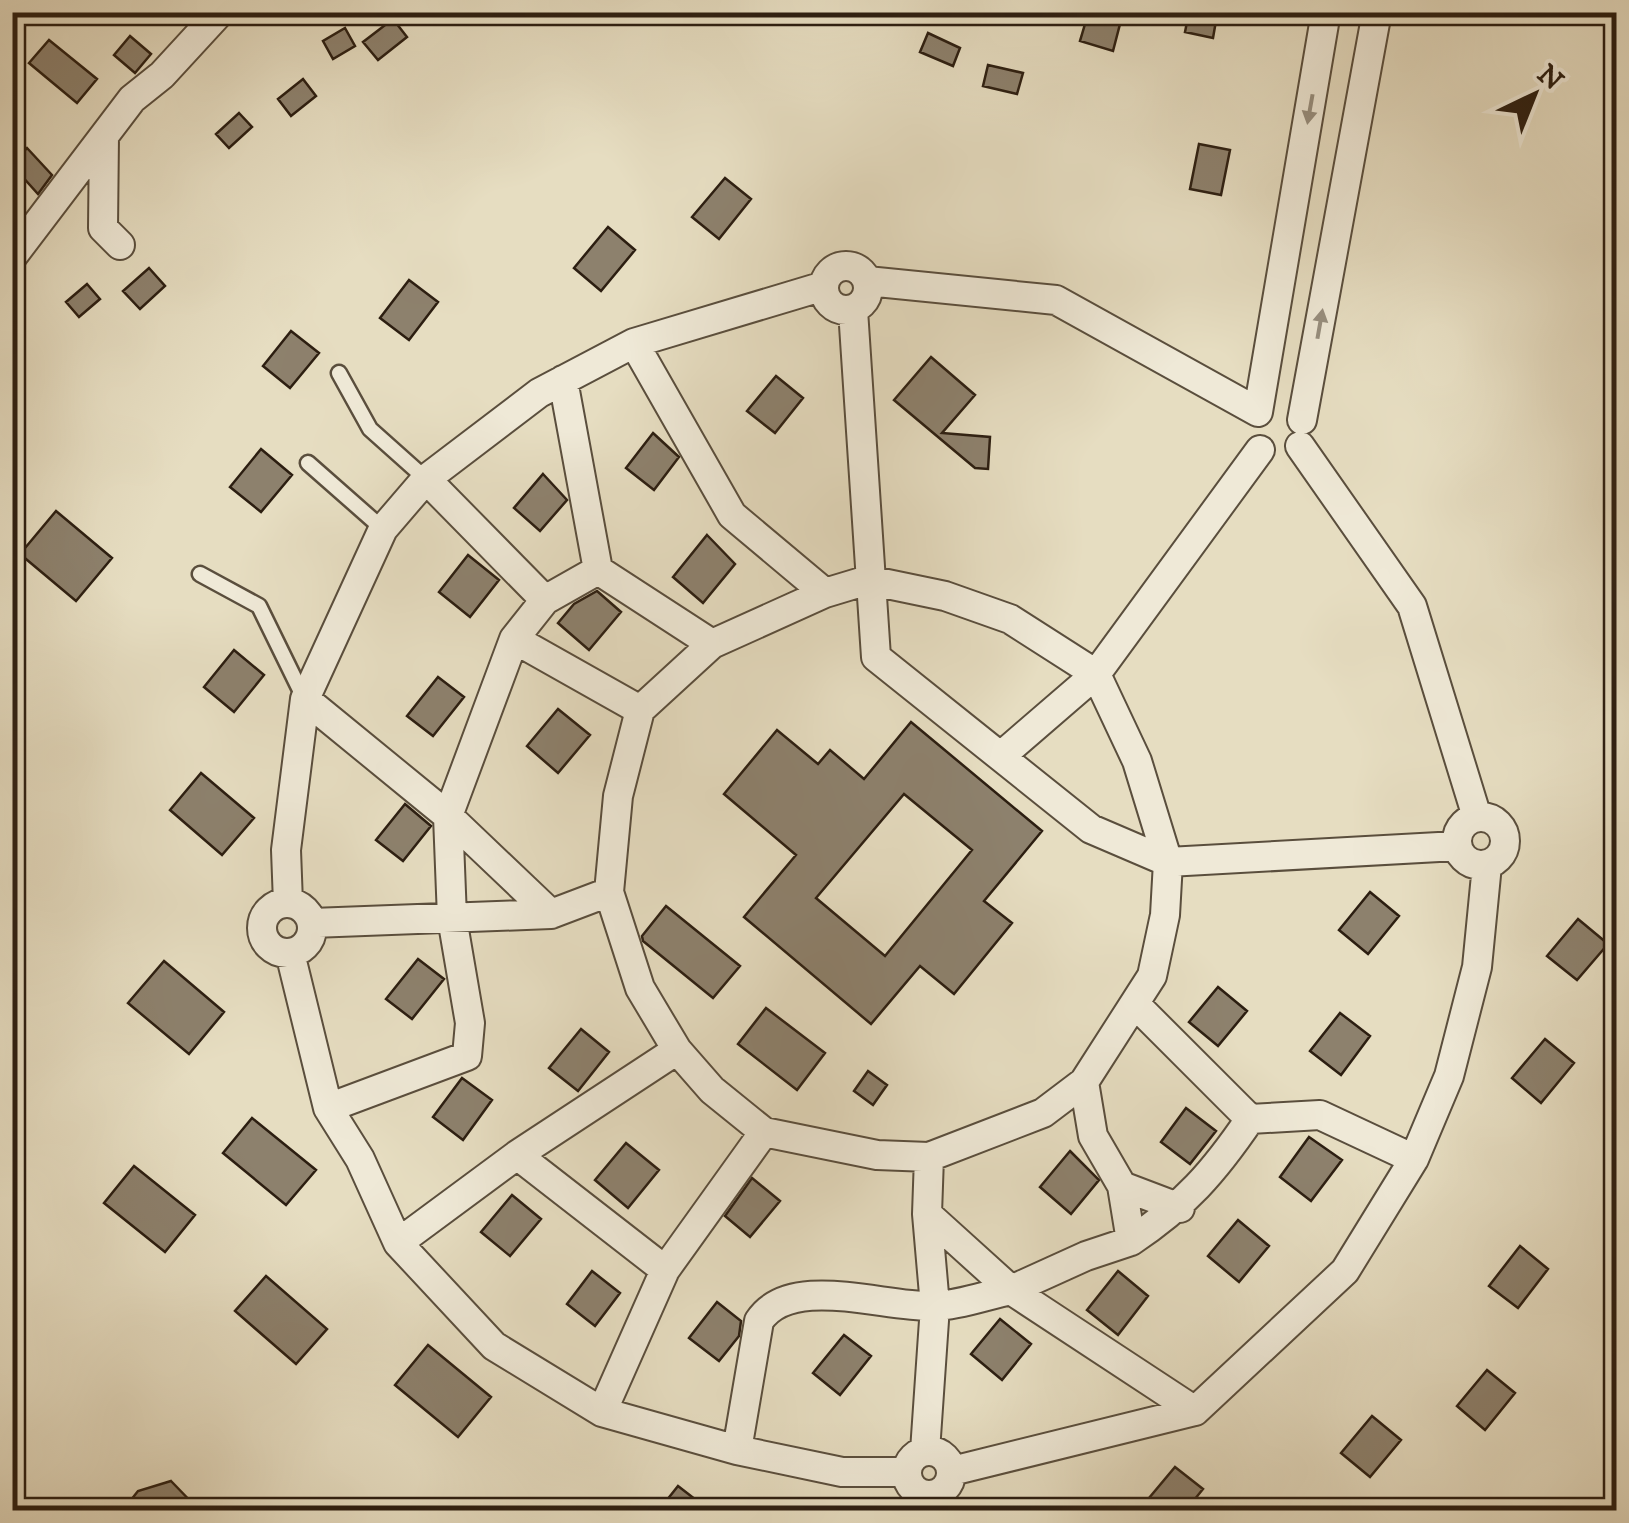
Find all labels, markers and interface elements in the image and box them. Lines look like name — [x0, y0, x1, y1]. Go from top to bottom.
north arrow — [1484, 45, 1584, 145]
text: N — [1530, 57, 1570, 98]
one-way arrow — [1302, 93, 1317, 125]
one-way arrow — [1313, 307, 1328, 339]

